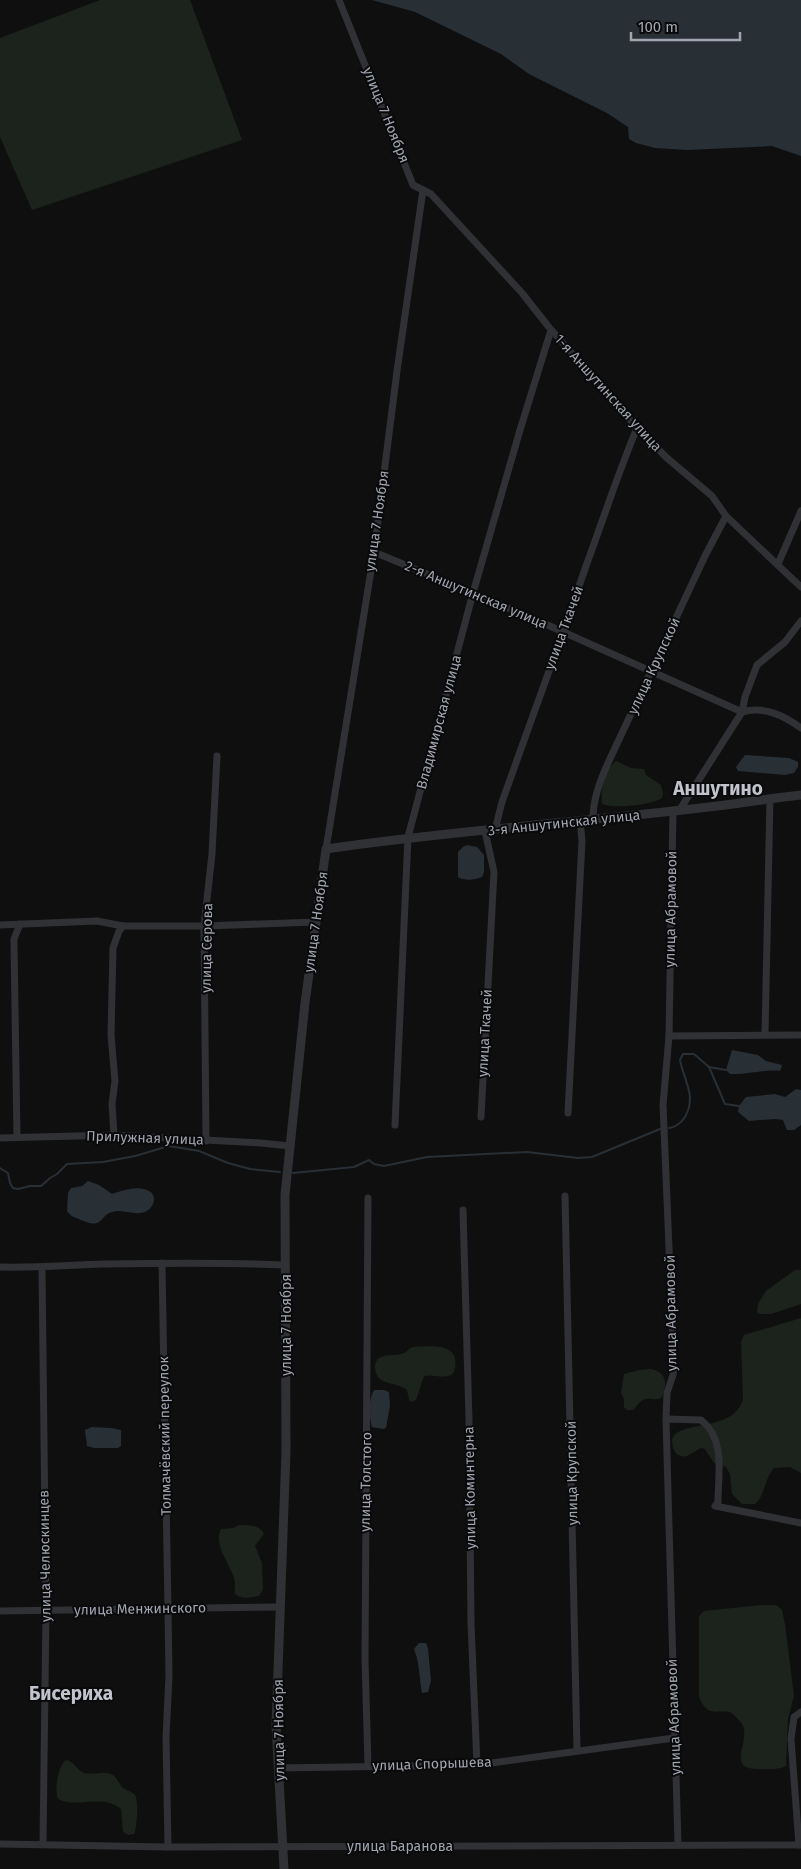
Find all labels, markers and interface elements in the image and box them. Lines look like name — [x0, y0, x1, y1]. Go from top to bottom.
scale bar — [631, 10, 740, 42]
text: 100 m — [638, 18, 678, 36]
street label: улица 7 Ноября — [359, 65, 413, 165]
street label: 1-я Аншутинская улица — [551, 331, 665, 455]
street label: улица 7 Ноября — [361, 469, 393, 573]
street label: 2-я Аншутинская улица — [402, 557, 550, 633]
street label: улица Ткачей — [541, 584, 587, 672]
street label: улица Крупской — [624, 615, 684, 717]
street label: Владимирская улица — [413, 653, 465, 791]
district label: Аншутино — [672, 777, 763, 800]
street label: 3-я Аншутинская улица — [487, 807, 641, 839]
street label: улица Абрамовой — [661, 851, 681, 967]
street label: улица 7 Ноября — [300, 870, 332, 974]
street label: улица Серова — [198, 903, 216, 993]
street label: улица Ткачей — [474, 989, 496, 1077]
street label: Прилужная улица — [86, 1127, 204, 1149]
street label: улица Абрамовой — [661, 1255, 681, 1371]
street label: улица 7 Ноября — [278, 1274, 295, 1376]
street label: Толмачёвский переулок — [155, 1355, 175, 1516]
street label: улица Крупской — [563, 1420, 581, 1526]
street label: улица Коминтерна — [460, 1426, 480, 1550]
street label: улица Толстого — [357, 1432, 375, 1532]
street label: улица Челюскинцев — [35, 1490, 55, 1622]
street label: улица Менжинского — [74, 1599, 206, 1619]
street label: улица Абрамовой — [663, 1658, 685, 1776]
street label: улица 7 Ноября — [270, 1679, 288, 1781]
district label: Бисериха — [29, 1682, 113, 1705]
street label: улица Спорышева — [372, 1753, 492, 1775]
street label: улица Баранова — [347, 1838, 453, 1855]

